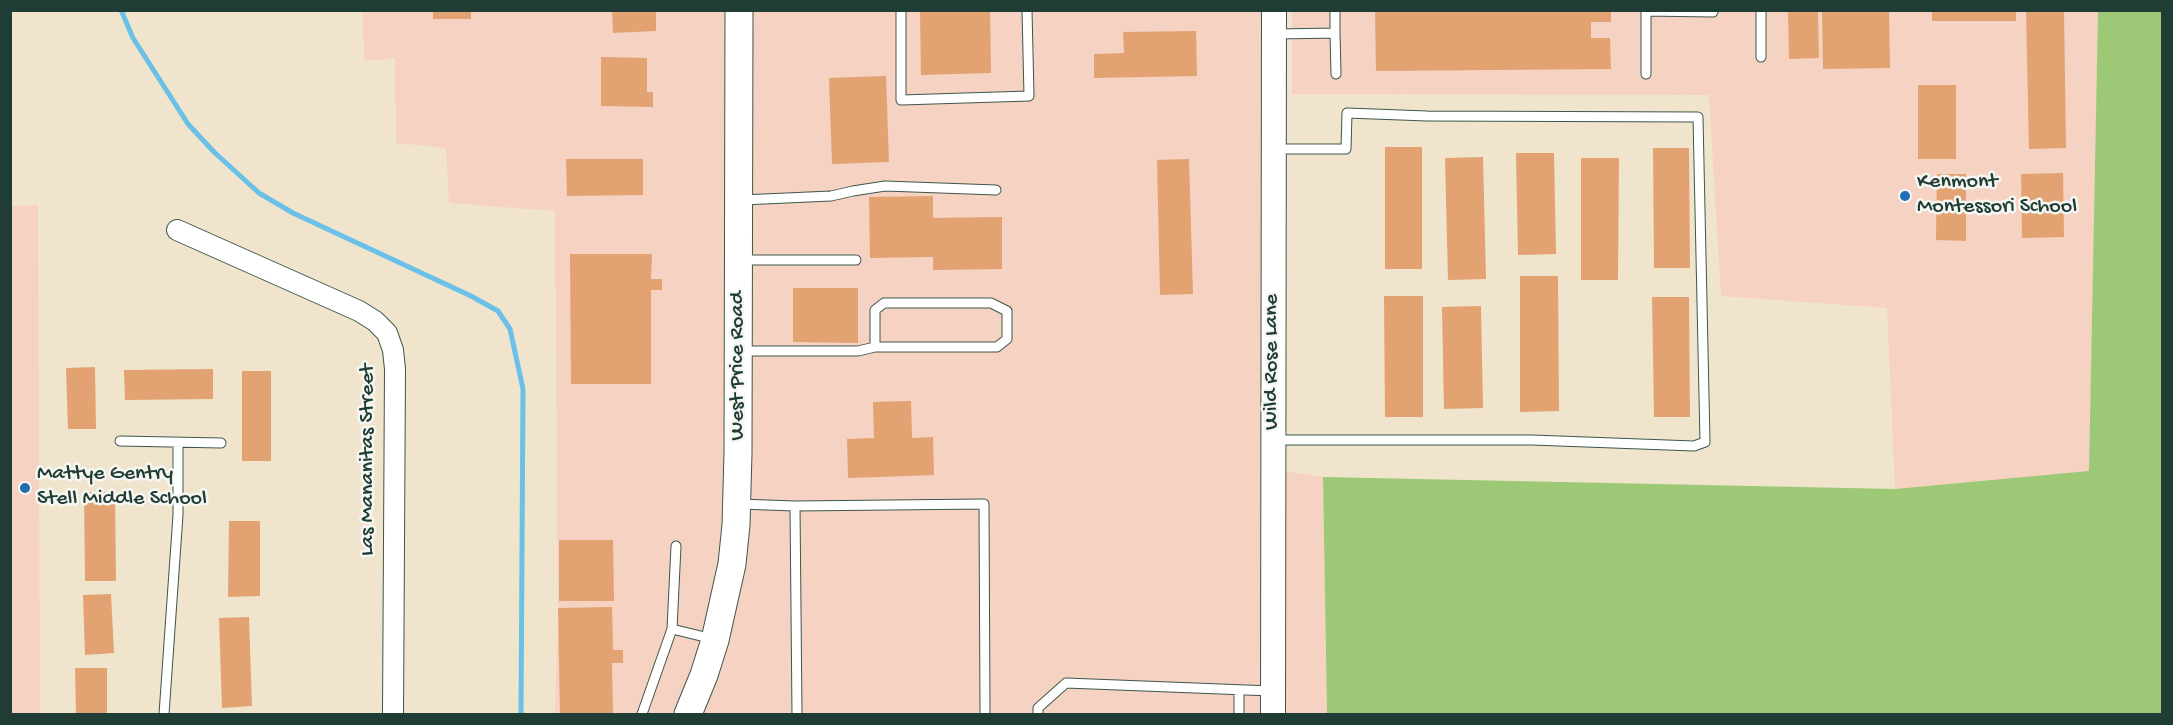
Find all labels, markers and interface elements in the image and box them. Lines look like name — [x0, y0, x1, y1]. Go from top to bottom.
place label: Kenmont Montessori School — [1917, 170, 2077, 222]
marker: Kenmont Montessori School — [1898, 189, 1912, 203]
street label: West Price Road — [726, 291, 752, 441]
street label: Wild Rose Lane — [1260, 294, 1286, 430]
street label: Las Mananitas Street — [356, 364, 382, 556]
place label: Mattye Gentry Stell Middle School — [37, 462, 207, 514]
marker: Mattye Gentry Stell Middle School — [18, 481, 32, 495]

